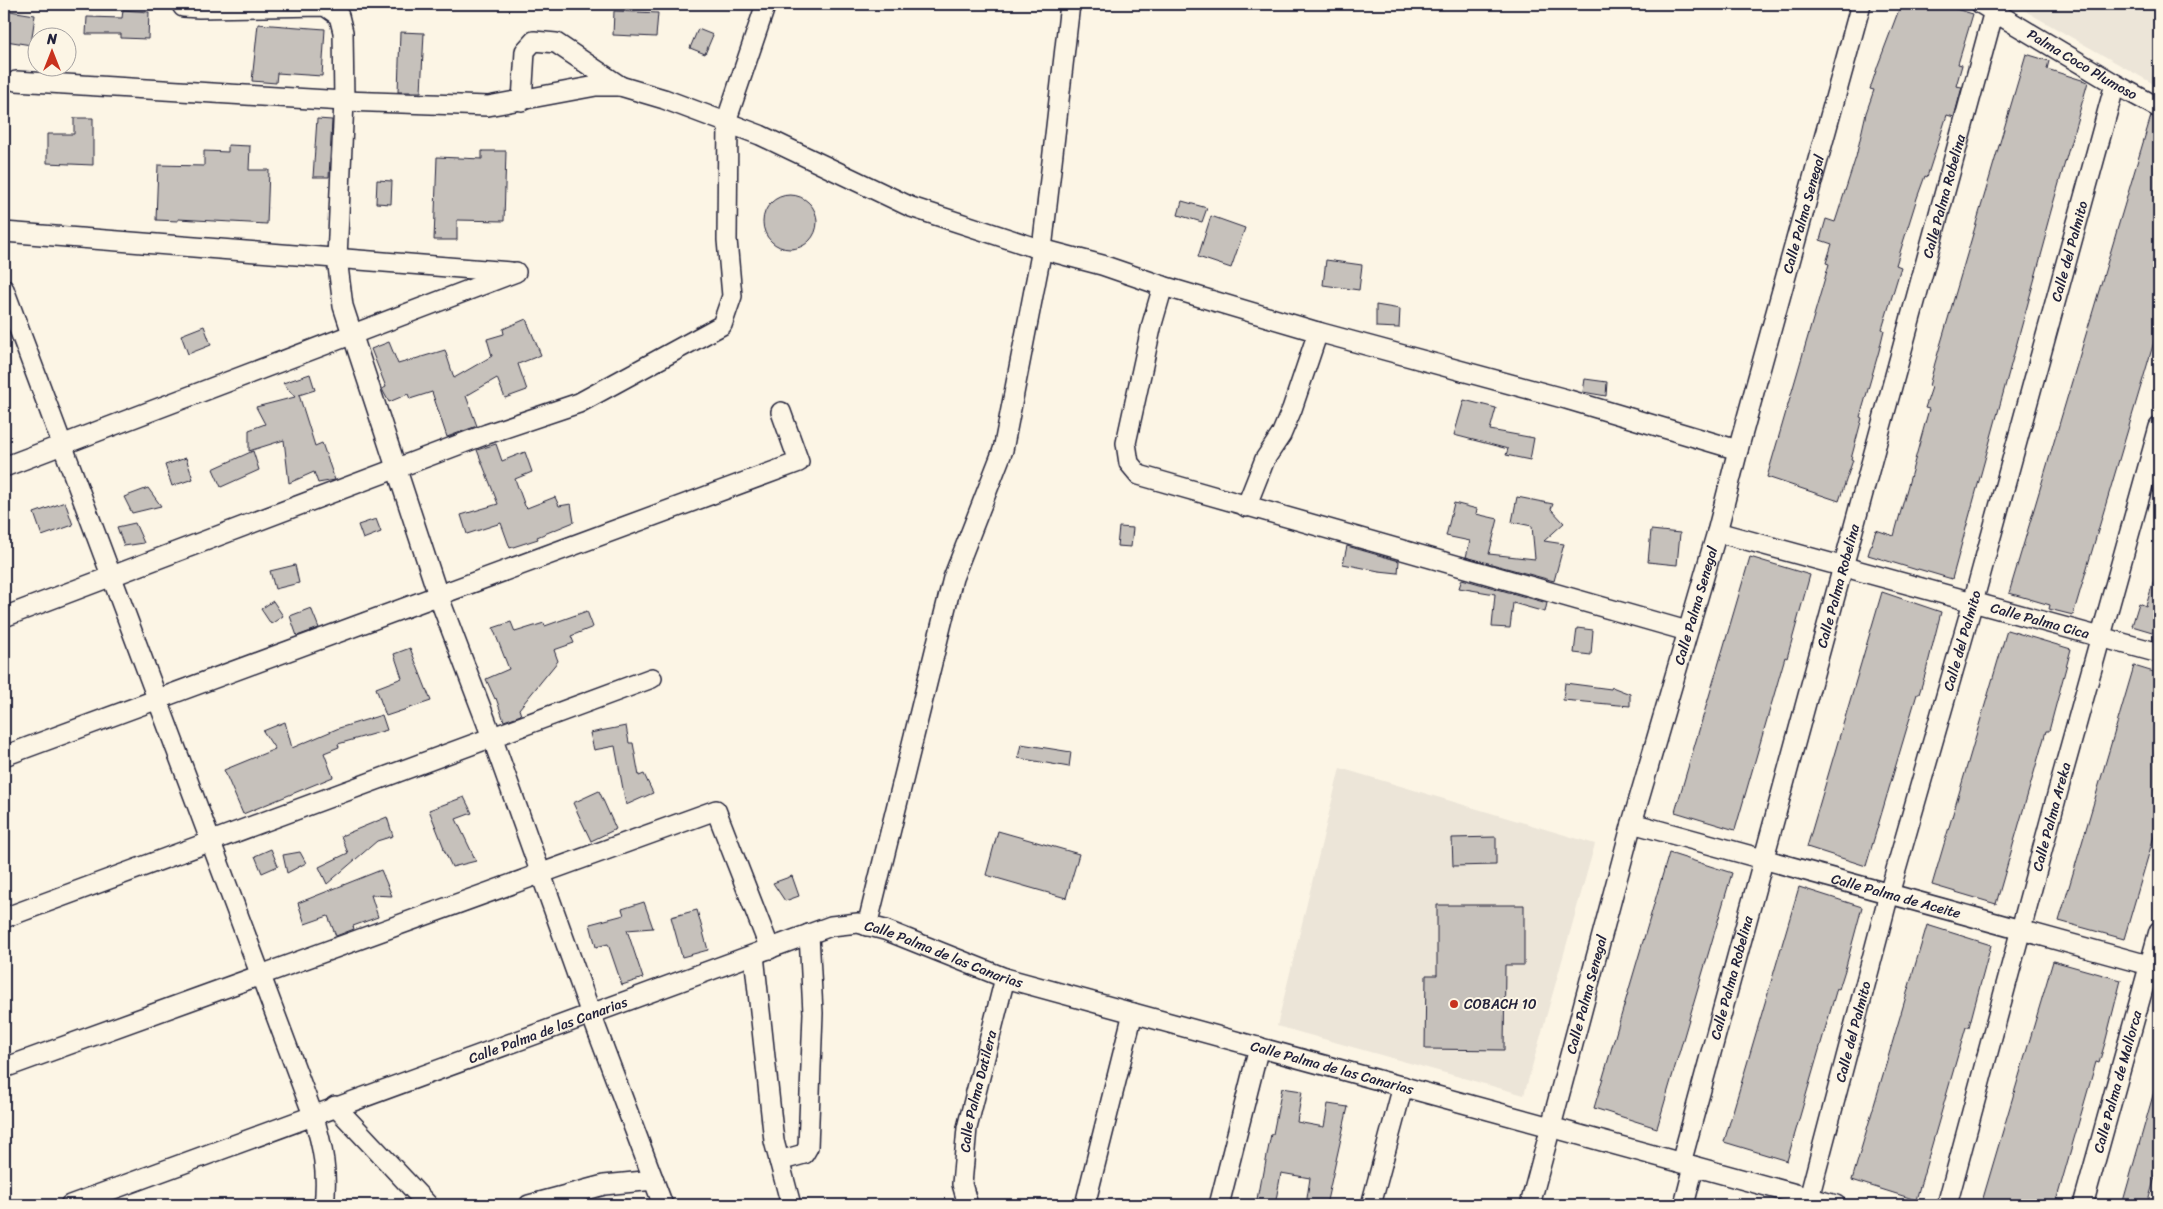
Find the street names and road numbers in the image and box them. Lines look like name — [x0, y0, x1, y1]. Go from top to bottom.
street label: Palma Coco Plumoso — [2022, 22, 2142, 107]
street label: Calle Palma Robelina — [1915, 130, 1973, 261]
street label: Calle Palma Senegal — [1775, 151, 1832, 276]
street label: Calle del Palmito — [2044, 198, 2095, 305]
street label: Calle Palma Robelina — [1810, 520, 1867, 651]
street label: Calle Palma Senegal — [1667, 542, 1725, 668]
street label: Calle del Palmito — [1936, 588, 1989, 694]
street label: Calle Palma Cica — [1988, 595, 2092, 646]
street label: Calle Palma Areka — [2025, 760, 2078, 874]
street label: Calle Palma de Aceite — [1828, 866, 1964, 926]
street label: Calle Palma Robelina — [1703, 912, 1761, 1043]
street label: Calle Palma de las Canarias — [862, 913, 1026, 995]
street label: Calle Palma Senegal — [1559, 931, 1615, 1057]
street label: Calle del Palmito — [1828, 978, 1879, 1085]
street label: Calle Palma de las Canarias — [465, 989, 632, 1071]
street label: Calle Palma de Mallorca — [2086, 1007, 2150, 1156]
street label: Calle Palma Datilera — [953, 1027, 1004, 1153]
street label: Calle Palma de las Canarias — [1248, 1034, 1417, 1102]

